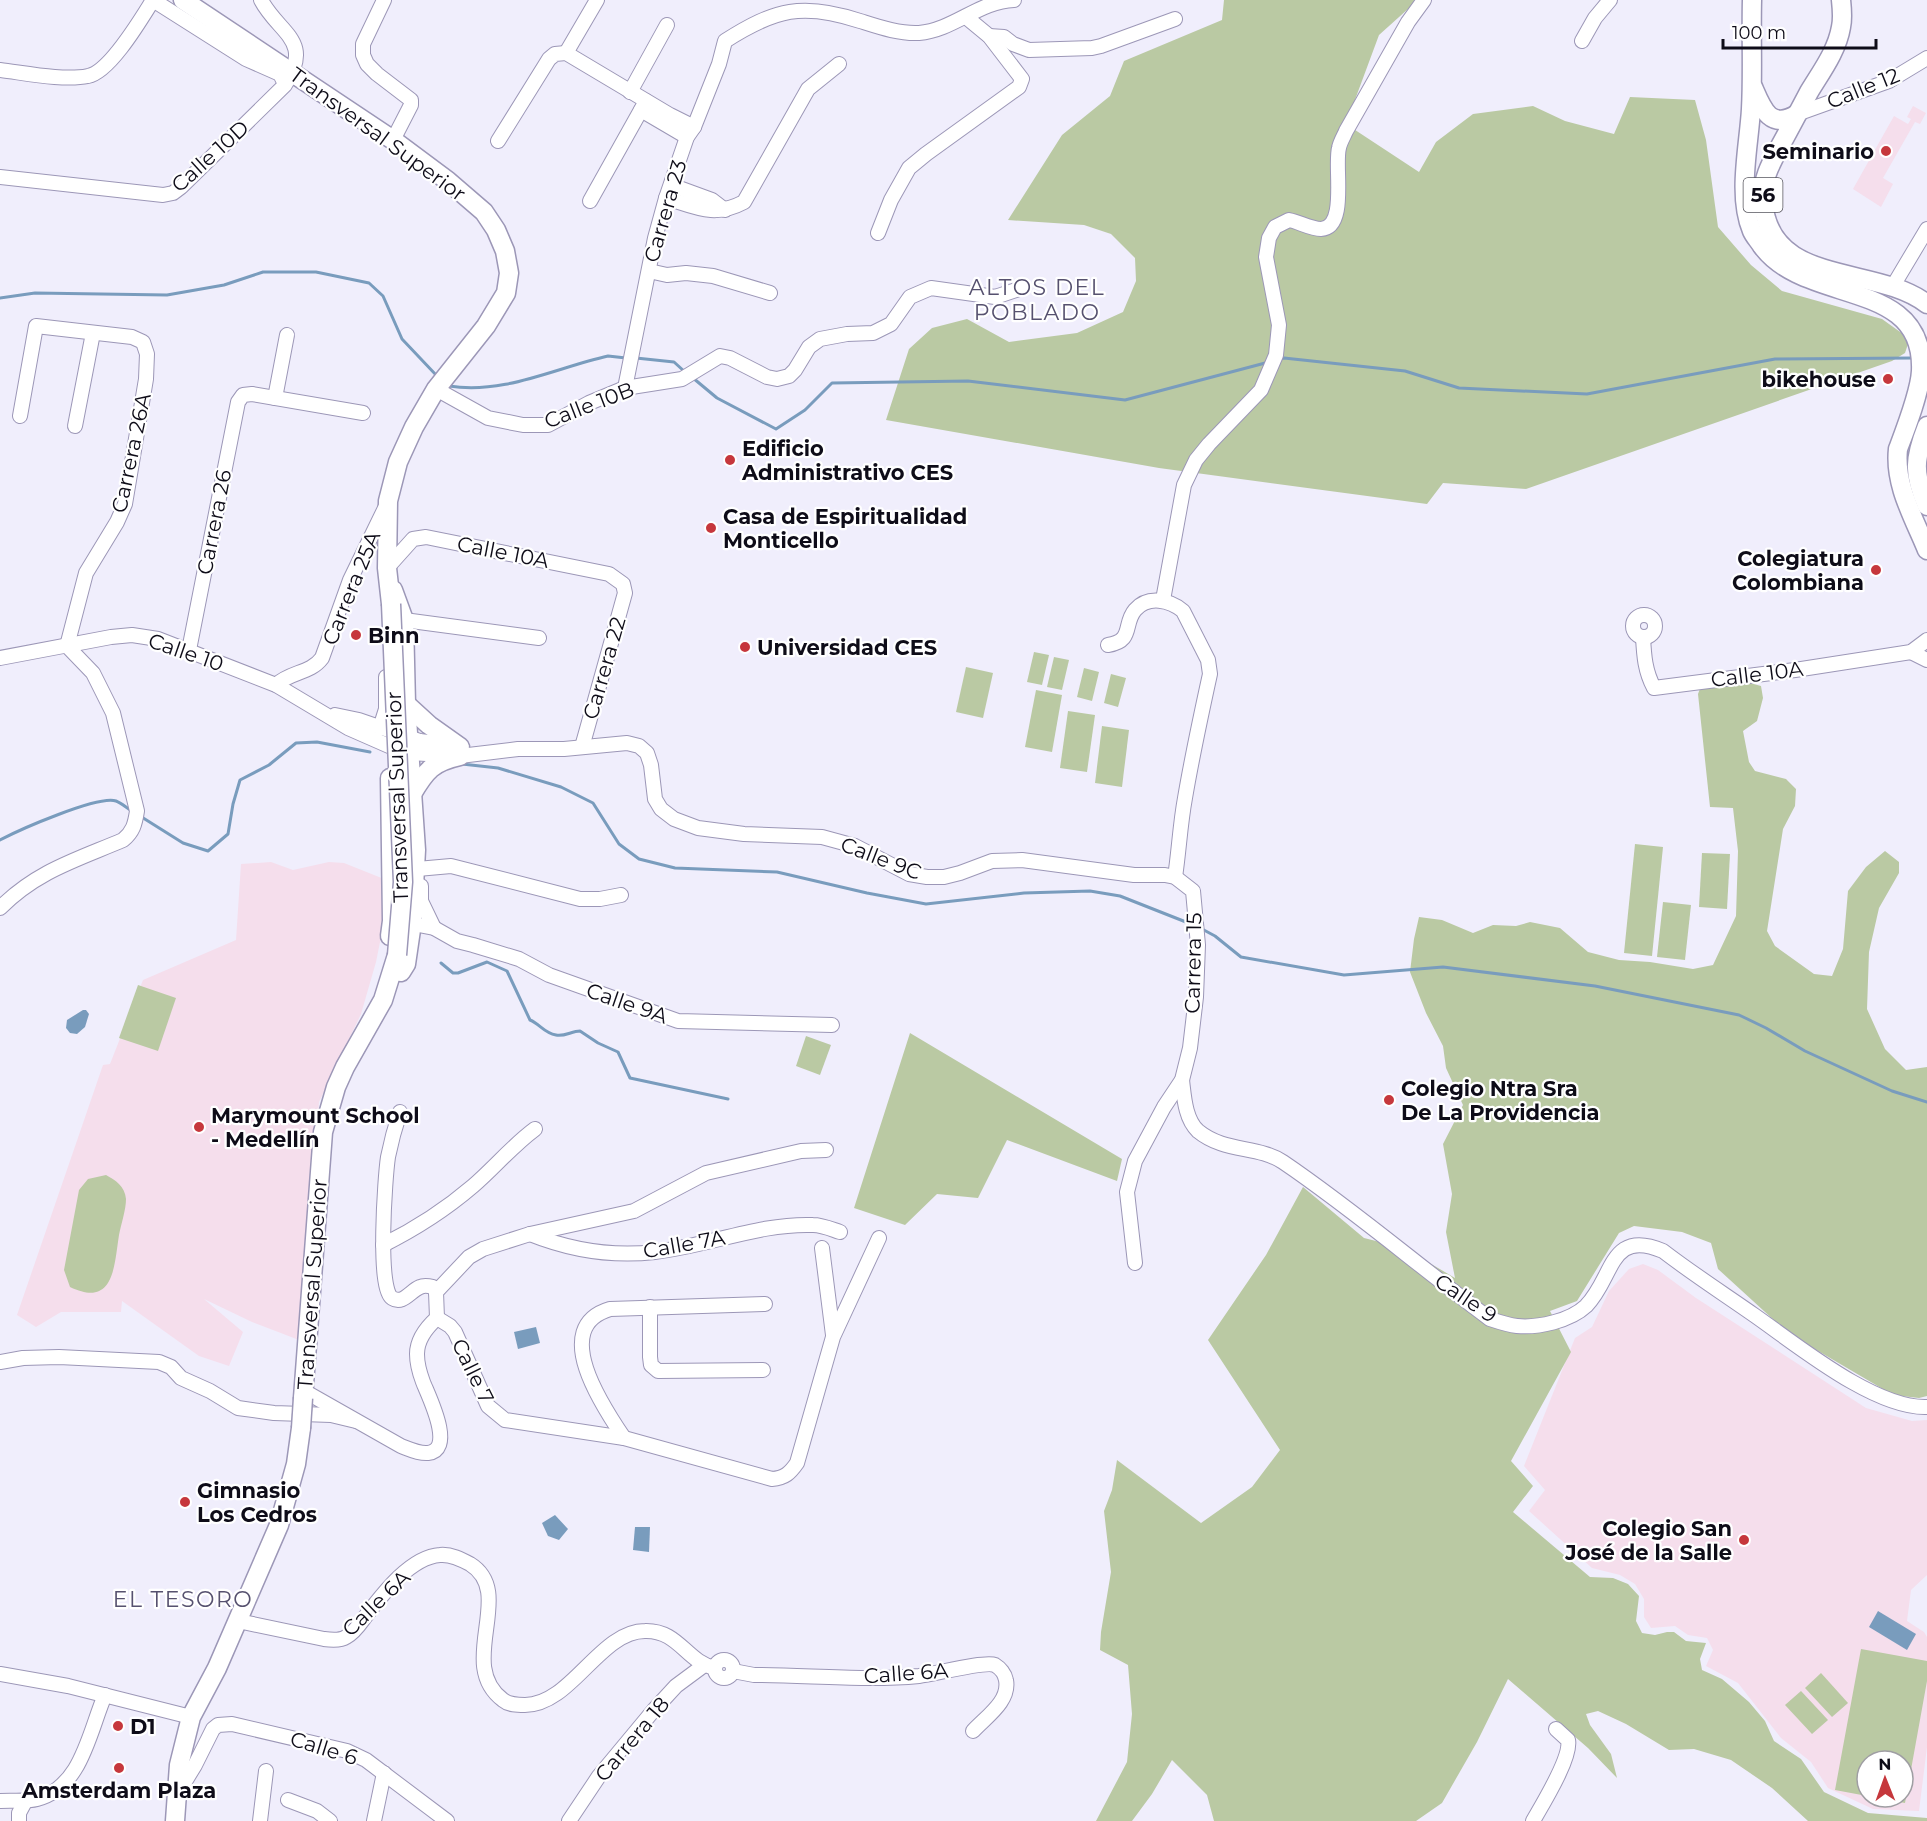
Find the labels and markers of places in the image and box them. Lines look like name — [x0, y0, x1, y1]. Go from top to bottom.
place label: Seminario — [1762, 139, 1874, 164]
marker: Seminario — [1879, 144, 1893, 158]
place label: bikehouse — [1761, 367, 1876, 392]
marker: bikehouse — [1881, 372, 1895, 386]
place label: Edificio Administrativo CES — [741, 436, 953, 485]
marker: Edificio Administrativo CES — [723, 453, 737, 467]
place label: Casa de Espiritualidad Monticello — [723, 504, 967, 553]
marker: Casa de Espiritualidad Monticello — [704, 521, 718, 535]
place label: Colegiatura Colombiana — [1732, 546, 1864, 595]
marker: Colegiatura Colombiana — [1869, 563, 1883, 577]
place label: Binn — [368, 623, 419, 648]
marker: Binn — [349, 628, 363, 642]
place label: Universidad CES — [757, 635, 937, 660]
marker: Universidad CES — [738, 640, 752, 654]
place label: Colegio Ntra Sra De La Providencia — [1401, 1076, 1600, 1125]
marker: Colegio Ntra Sra De La Providencia — [1382, 1093, 1396, 1107]
place label: Marymount School - Medellín — [211, 1103, 420, 1152]
marker: Marymount School - Medellín — [192, 1120, 206, 1134]
place label: Gimnasio Los Cedros — [197, 1478, 317, 1527]
marker: Gimnasio Los Cedros — [178, 1495, 192, 1509]
place label: Colegio San José de la Salle — [1564, 1516, 1732, 1565]
marker: Colegio San José de la Salle — [1737, 1533, 1751, 1547]
place label: D1 — [130, 1714, 155, 1739]
marker: D1 — [111, 1719, 125, 1733]
marker: Amsterdam Plaza — [112, 1761, 126, 1775]
place label: Amsterdam Plaza — [21, 1778, 216, 1803]

